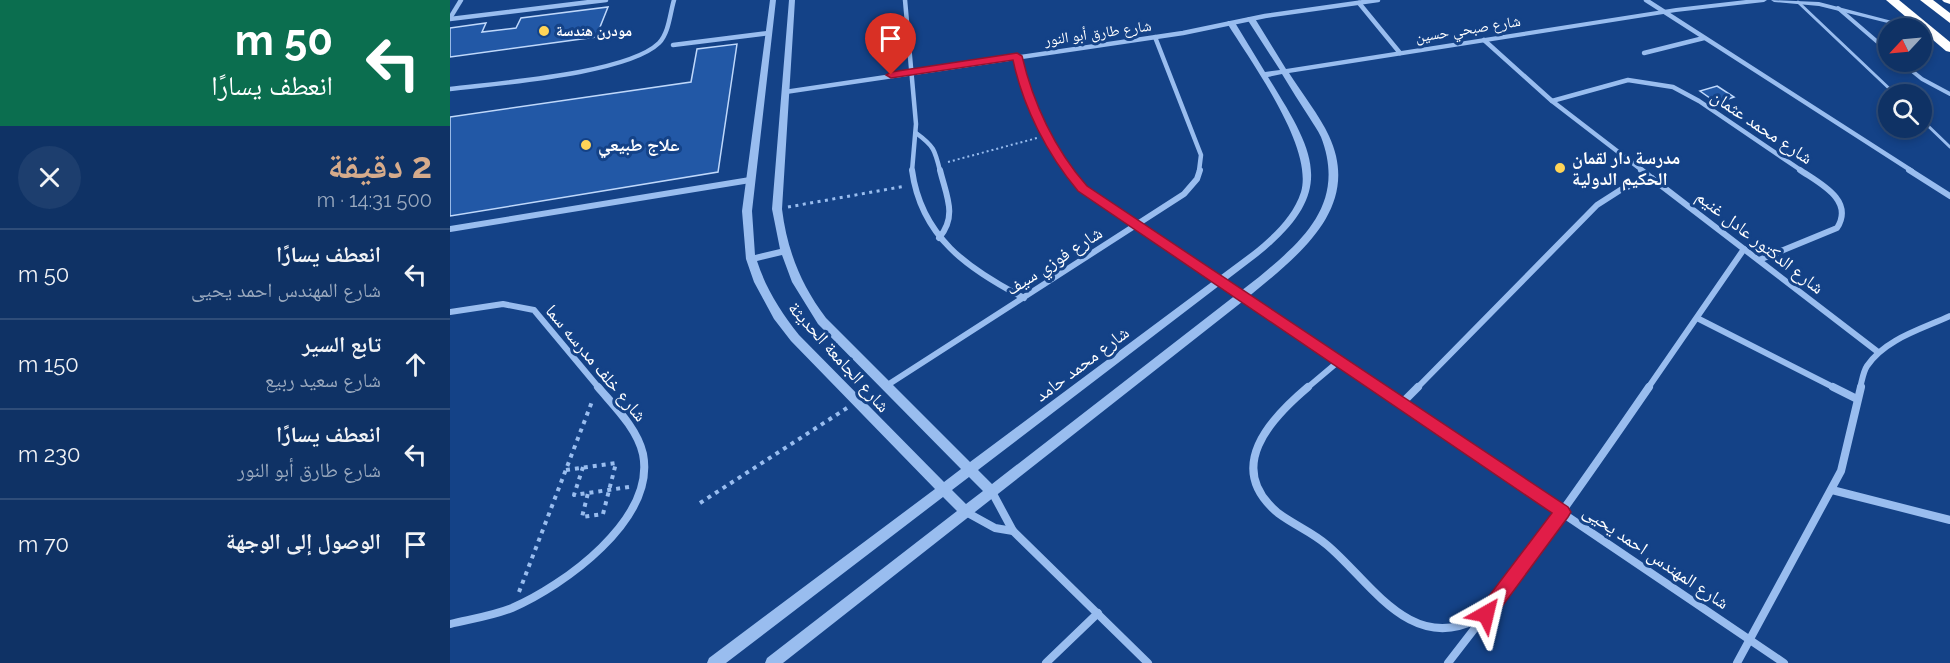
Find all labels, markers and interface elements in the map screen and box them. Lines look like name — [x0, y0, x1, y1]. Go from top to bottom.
street label: شارع صبحي حسين — [1414, 12, 1522, 49]
pin — [865, 13, 916, 75]
text: 50 m — [235, 16, 333, 65]
street label: شارع طارق أبو النور — [1042, 17, 1153, 51]
north arrow — [1878, 18, 1932, 72]
map controls — [1878, 18, 1932, 138]
place label: مودرن هندسة — [556, 22, 632, 40]
icon: arrive — [874, 22, 907, 55]
icon: left — [354, 24, 432, 102]
marker: مودرن هندسة — [537, 24, 551, 38]
text: انعطف يسارًا — [211, 70, 333, 101]
button: search — [1878, 84, 1932, 138]
street label: شارع محمد عثمان — [1707, 85, 1817, 169]
place label: علاج طبيعي — [598, 134, 679, 159]
marker: علاج طبيعي — [579, 138, 593, 152]
text: 2 دقيقة — [327, 144, 432, 186]
button: close — [18, 146, 81, 209]
place label: مدرسة دار لقمان الحكيم الدولية — [1572, 147, 1680, 191]
marker: مدرسة دار لقمان الحكيم الدولية — [1553, 161, 1567, 175]
street label: شارع الدكتور عادل غنيم — [1691, 185, 1828, 300]
text: 500 m · 14:31 — [317, 188, 432, 212]
street label: شارع فوزي سيف — [1002, 222, 1108, 303]
text: انعطف يسارًا — [276, 241, 381, 267]
icon: left — [399, 258, 432, 291]
text: 50 m — [18, 261, 69, 287]
text: شارع المهندس احمد يحيى — [191, 278, 381, 302]
street label: شارع الجامعة الحديثة — [784, 297, 894, 417]
street label: شارع خلف مدرسه سما — [541, 300, 651, 426]
street label: شارع محمد حامد — [1031, 321, 1133, 407]
text: تابع السير — [302, 331, 381, 357]
icon: ahead — [399, 348, 432, 381]
text: 150 m — [18, 351, 79, 377]
text: شارع سعيد ربيع — [265, 368, 381, 392]
text: انعطف يسارًا — [276, 421, 381, 447]
icon: left — [399, 438, 432, 471]
text: 230 m — [18, 441, 81, 467]
text: شارع طارق أبو النور — [237, 458, 381, 482]
street label: شارع المهندس احمد يحيى — [1579, 500, 1733, 614]
text: الوصول إلى الوجهة — [226, 528, 381, 554]
icon: arrive — [399, 528, 432, 561]
text: 70 m — [18, 531, 69, 557]
position arrow — [1454, 582, 1518, 646]

